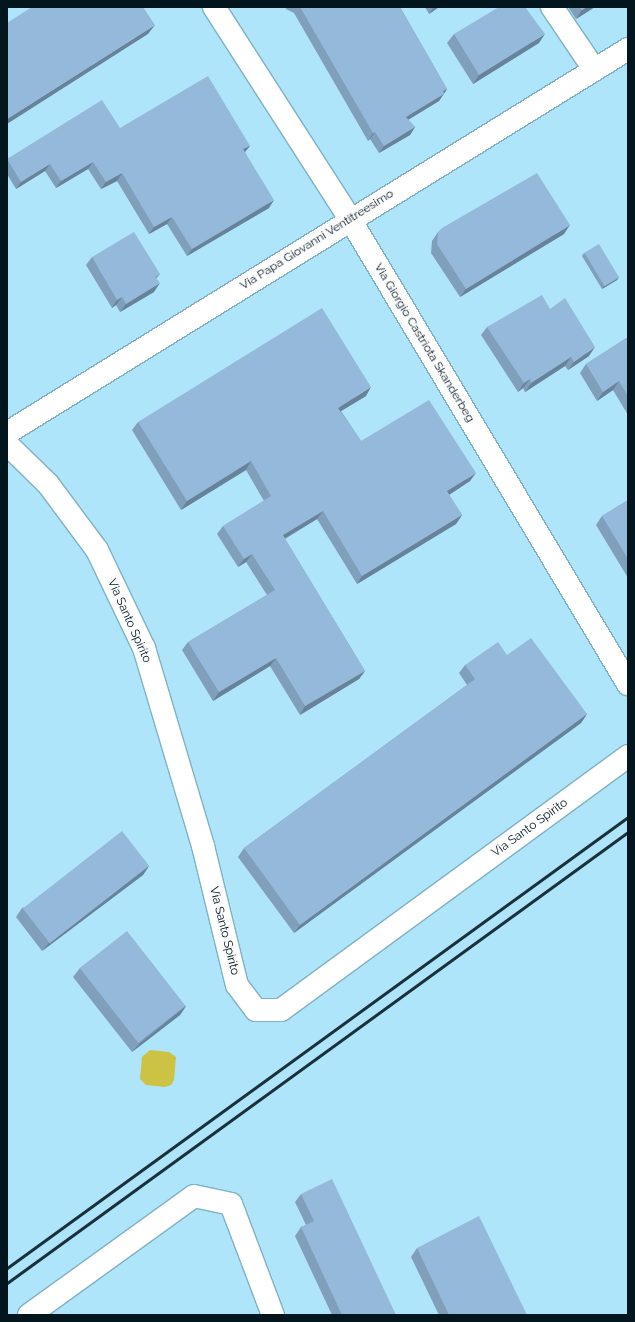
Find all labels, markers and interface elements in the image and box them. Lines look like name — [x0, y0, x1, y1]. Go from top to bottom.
street label: Via Papa Giovanni Ventitreesimo — [237, 187, 397, 293]
street label: Via Giorgio Castriota Skanderbeg — [371, 261, 477, 425]
street label: Via Santo Spirito — [104, 577, 154, 665]
street label: Via Santo Spirito — [489, 796, 571, 860]
street label: Via Santo Spirito — [206, 885, 242, 977]

